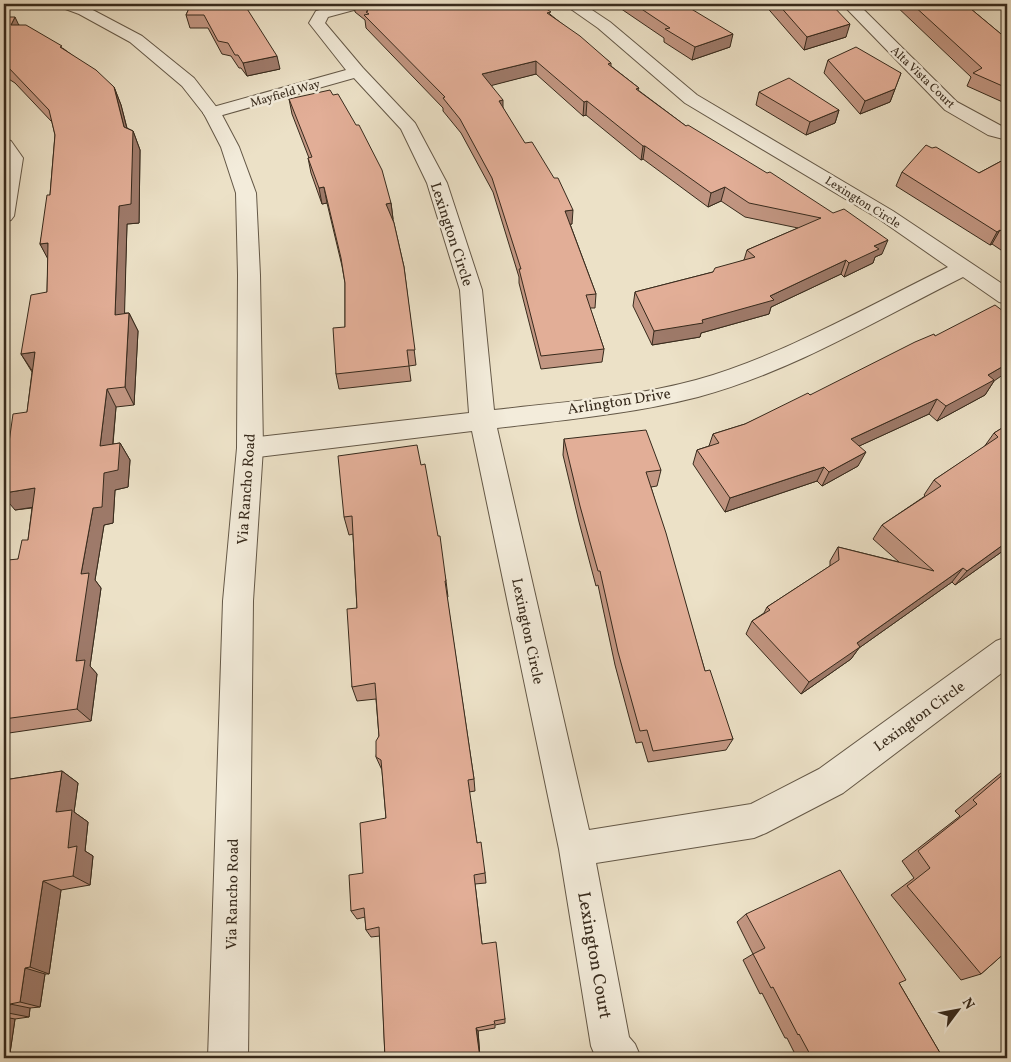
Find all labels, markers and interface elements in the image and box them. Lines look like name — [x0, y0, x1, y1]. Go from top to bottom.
street label: Alta Vista Court — [887, 43, 958, 112]
street label: Mayfield Way — [248, 76, 323, 112]
street label: Lexington Circle — [822, 173, 904, 233]
street label: Lexington Circle — [424, 180, 477, 289]
street label: Arlington Drive — [566, 384, 672, 421]
street label: Via Rancho Road — [233, 433, 262, 545]
street label: Lexington Circle — [505, 576, 548, 686]
street label: Lexington Circle — [870, 677, 970, 757]
street label: Via Rancho Road — [222, 838, 245, 950]
street label: Lexington Court — [570, 890, 617, 1021]
north arrow — [934, 984, 984, 1034]
text: N — [957, 995, 979, 1013]

